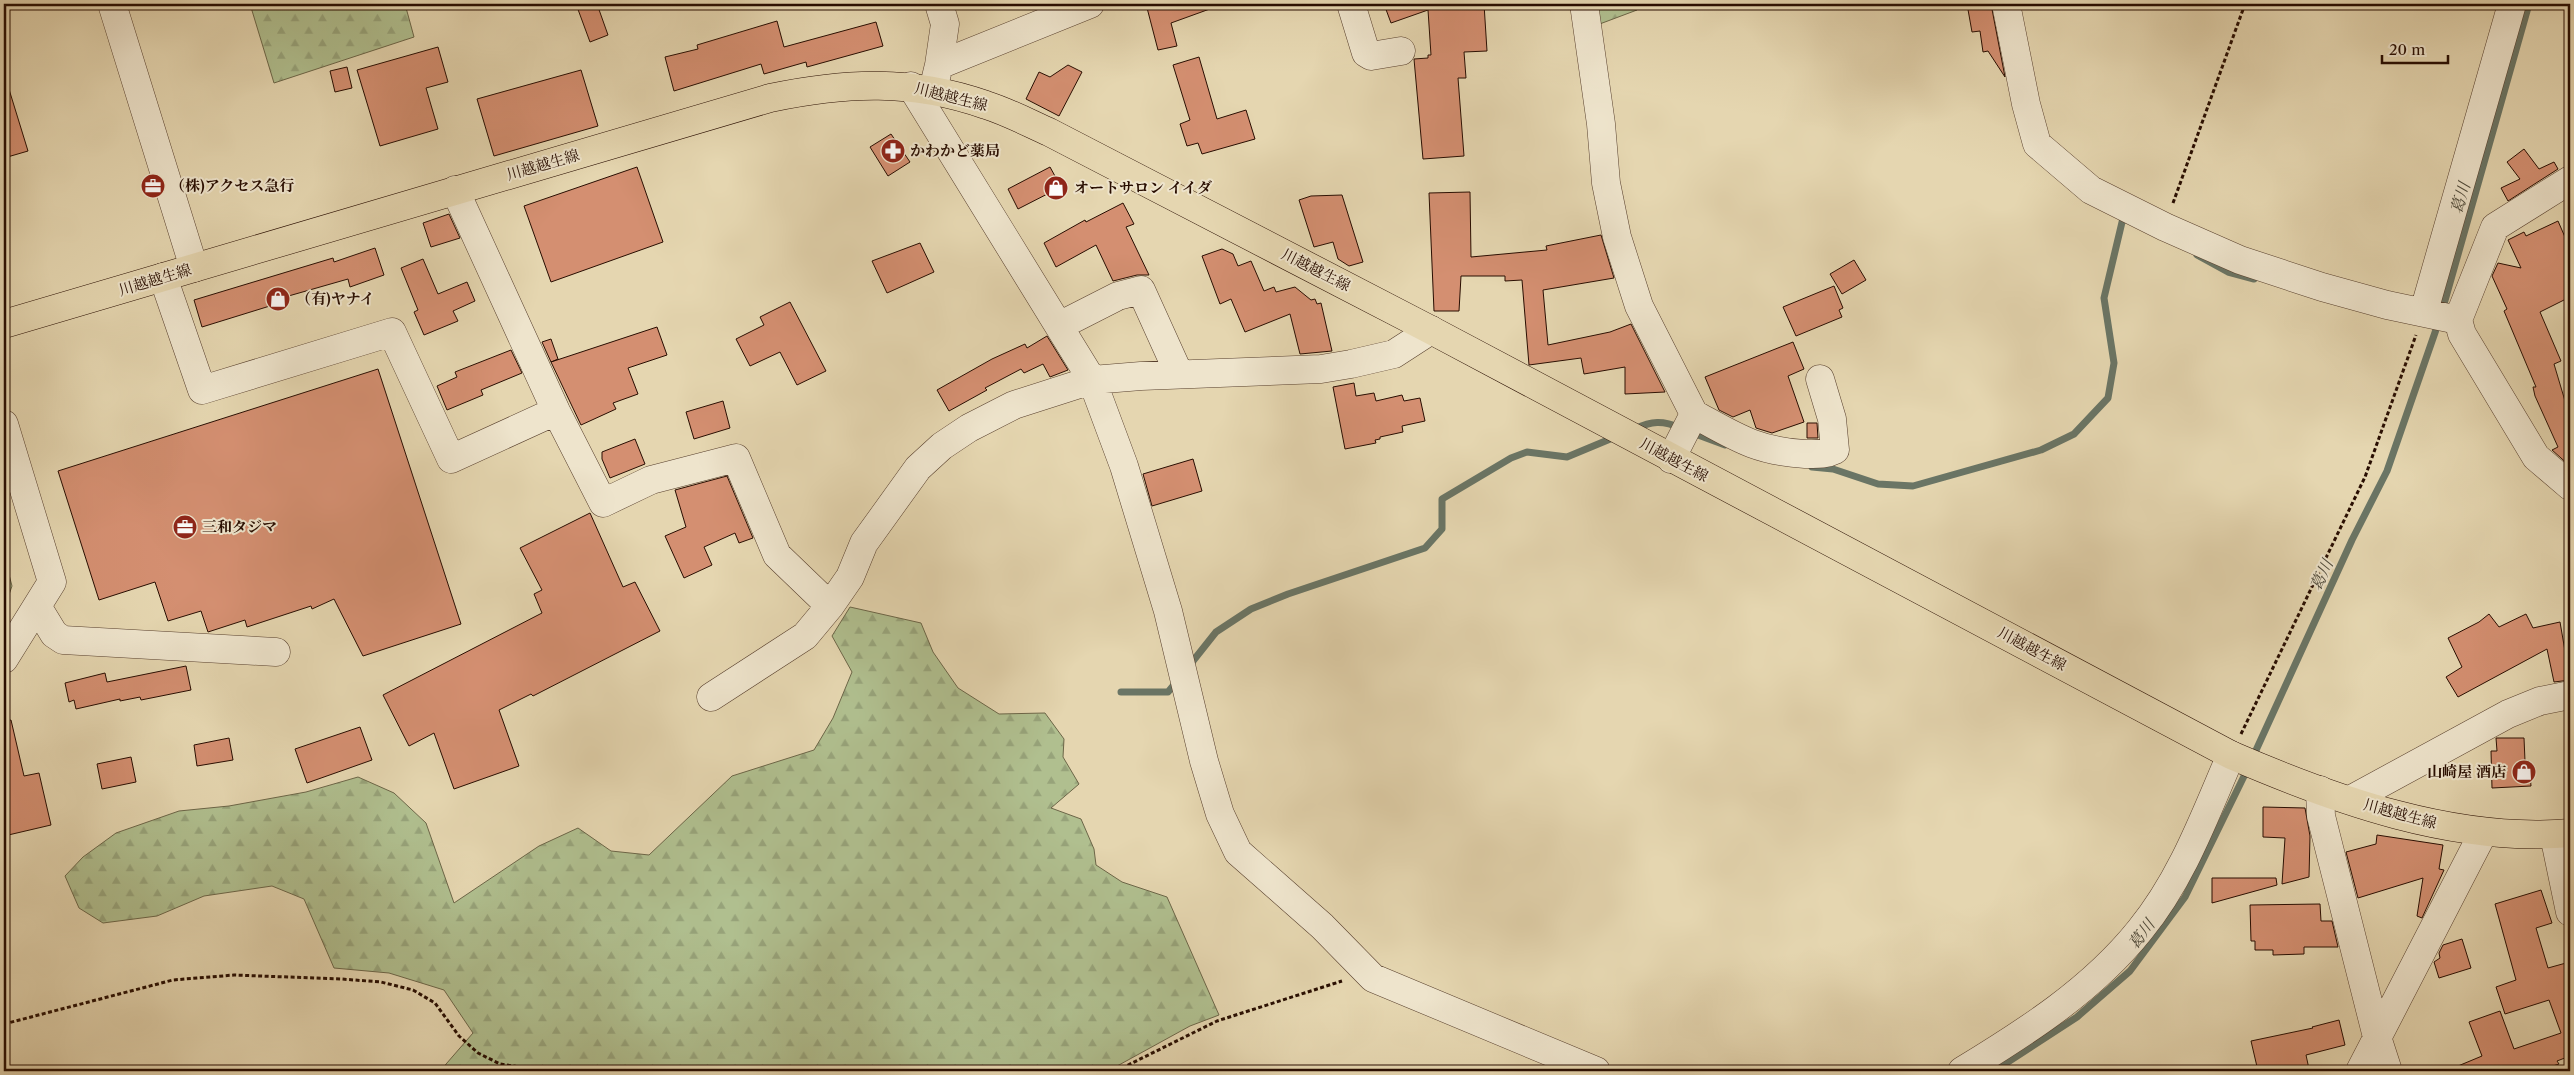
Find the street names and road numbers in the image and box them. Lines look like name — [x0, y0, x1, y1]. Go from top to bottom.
street label: 川越越生線 — [912, 78, 990, 115]
street label: 川越越生線 — [504, 145, 582, 184]
street label: 川越越生線 — [1278, 244, 1354, 295]
street label: 川越越生線 — [116, 259, 194, 300]
street label: 川越越生線 — [1637, 434, 1712, 486]
street label: 川越越生線 — [1995, 623, 2070, 675]
street label: 川越越生線 — [2361, 795, 2439, 832]

